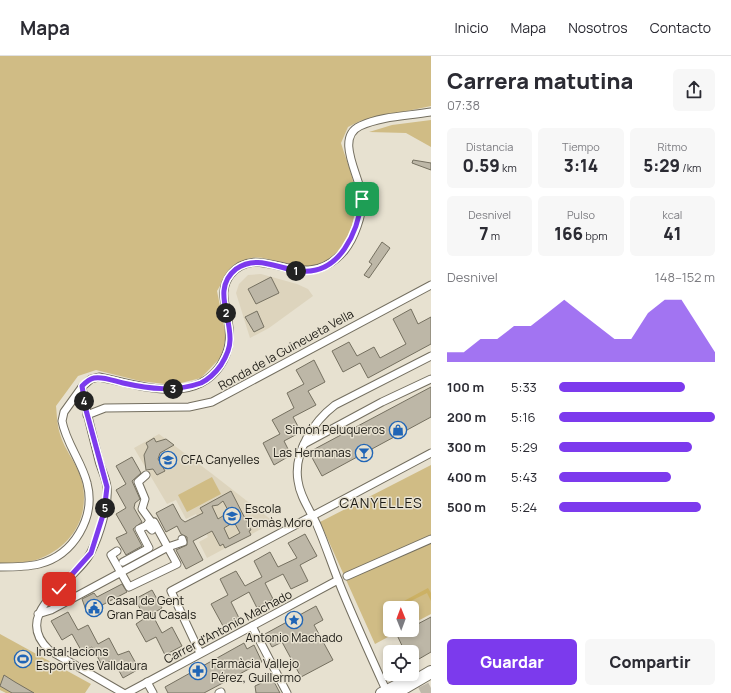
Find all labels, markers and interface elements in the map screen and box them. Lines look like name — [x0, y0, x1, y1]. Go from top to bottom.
text: Mapa — [20, 15, 70, 41]
text: Inicio — [455, 18, 489, 37]
text: Mapa — [511, 18, 546, 37]
text: Nosotros — [568, 18, 628, 37]
text: Contacto — [650, 18, 711, 37]
text: Carrera matutina — [447, 66, 633, 96]
button: share — [673, 69, 715, 111]
text: 07:38 — [447, 96, 480, 114]
text: Distancia — [466, 139, 513, 154]
text: Tiempo — [562, 139, 600, 154]
text: Ritmo — [657, 139, 687, 154]
text: 0.59 — [462, 154, 500, 177]
text: 3:14 — [564, 154, 598, 177]
text: 5:29 — [643, 154, 680, 177]
text: km — [500, 160, 517, 175]
text: /km — [680, 160, 701, 175]
pin — [345, 182, 379, 216]
icon: arrive — [351, 188, 373, 210]
text: Desnivel — [468, 207, 511, 222]
text: Pulso — [567, 207, 595, 222]
text: kcal — [662, 207, 682, 222]
text: 7 — [479, 222, 489, 245]
text: 166 — [554, 222, 583, 245]
text: 41 — [663, 222, 681, 245]
text: m — [489, 228, 500, 243]
text: bpm — [583, 228, 608, 243]
pin: 1 — [286, 261, 306, 281]
text: 1 — [294, 263, 298, 278]
text: Desnivel — [447, 268, 498, 286]
text: 148–152 m — [655, 268, 715, 286]
pin: 2 — [216, 303, 236, 323]
street label: Ronda de la Guineueta Vella — [215, 305, 357, 394]
text: 2 — [223, 305, 229, 320]
text: 100 m — [447, 378, 484, 396]
text: 5:33 — [511, 378, 537, 396]
pin: 3 — [163, 379, 183, 399]
text: 3 — [170, 381, 176, 396]
pin: 4 — [74, 391, 94, 411]
text: 4 — [81, 393, 87, 408]
text: 200 m — [447, 408, 486, 426]
text: 5:16 — [511, 408, 536, 426]
shop icon: Simón Peluqueros — [388, 420, 408, 440]
place label: Simón Peluqueros — [285, 421, 385, 438]
text: 300 m — [447, 438, 486, 456]
text: 5:29 — [511, 438, 538, 456]
bar icon: Las Hermanas — [354, 443, 374, 463]
place label: Las Hermanas — [273, 444, 351, 461]
school or university icon: CFA Canyelles — [158, 450, 178, 470]
place label: CFA Canyelles — [181, 451, 260, 468]
text: 400 m — [447, 468, 486, 486]
text: 5:43 — [511, 468, 537, 486]
district label: CANYELLES — [339, 493, 423, 512]
pin: 5 — [95, 498, 115, 518]
text: 500 m — [447, 498, 486, 516]
text: 5:24 — [511, 498, 537, 516]
text: 5 — [102, 500, 108, 515]
place label: Escola Tomàs Moro — [245, 500, 312, 531]
school or university icon: Escola Tomàs Moro — [222, 506, 242, 526]
pin — [42, 572, 76, 606]
icon: check — [48, 578, 70, 600]
street label: Carrer d'Antonio Machado — [162, 587, 294, 667]
place label: Casal de Gent Gran Pau Casals — [107, 592, 196, 623]
public building icon: Casal de Gent Gran Pau Casals — [84, 598, 104, 618]
north arrow — [383, 601, 419, 637]
map controls — [383, 601, 419, 681]
place icon: Antonio Machado — [284, 610, 304, 630]
place label: Antonio Machado — [245, 631, 343, 645]
button: Guardar — [447, 639, 577, 685]
button: Compartir — [585, 639, 715, 685]
place label: Instal·lacions Esportives Valldaura — [36, 643, 147, 674]
button: locate — [383, 645, 419, 681]
sports icon: Instal·lacions Esportives Valldaura — [13, 649, 33, 669]
place label: Farmàcia Vallejo Pérez, Guillermo — [211, 655, 301, 686]
pharmacy icon: Farmàcia Vallejo Pérez, Guillermo — [188, 661, 208, 681]

